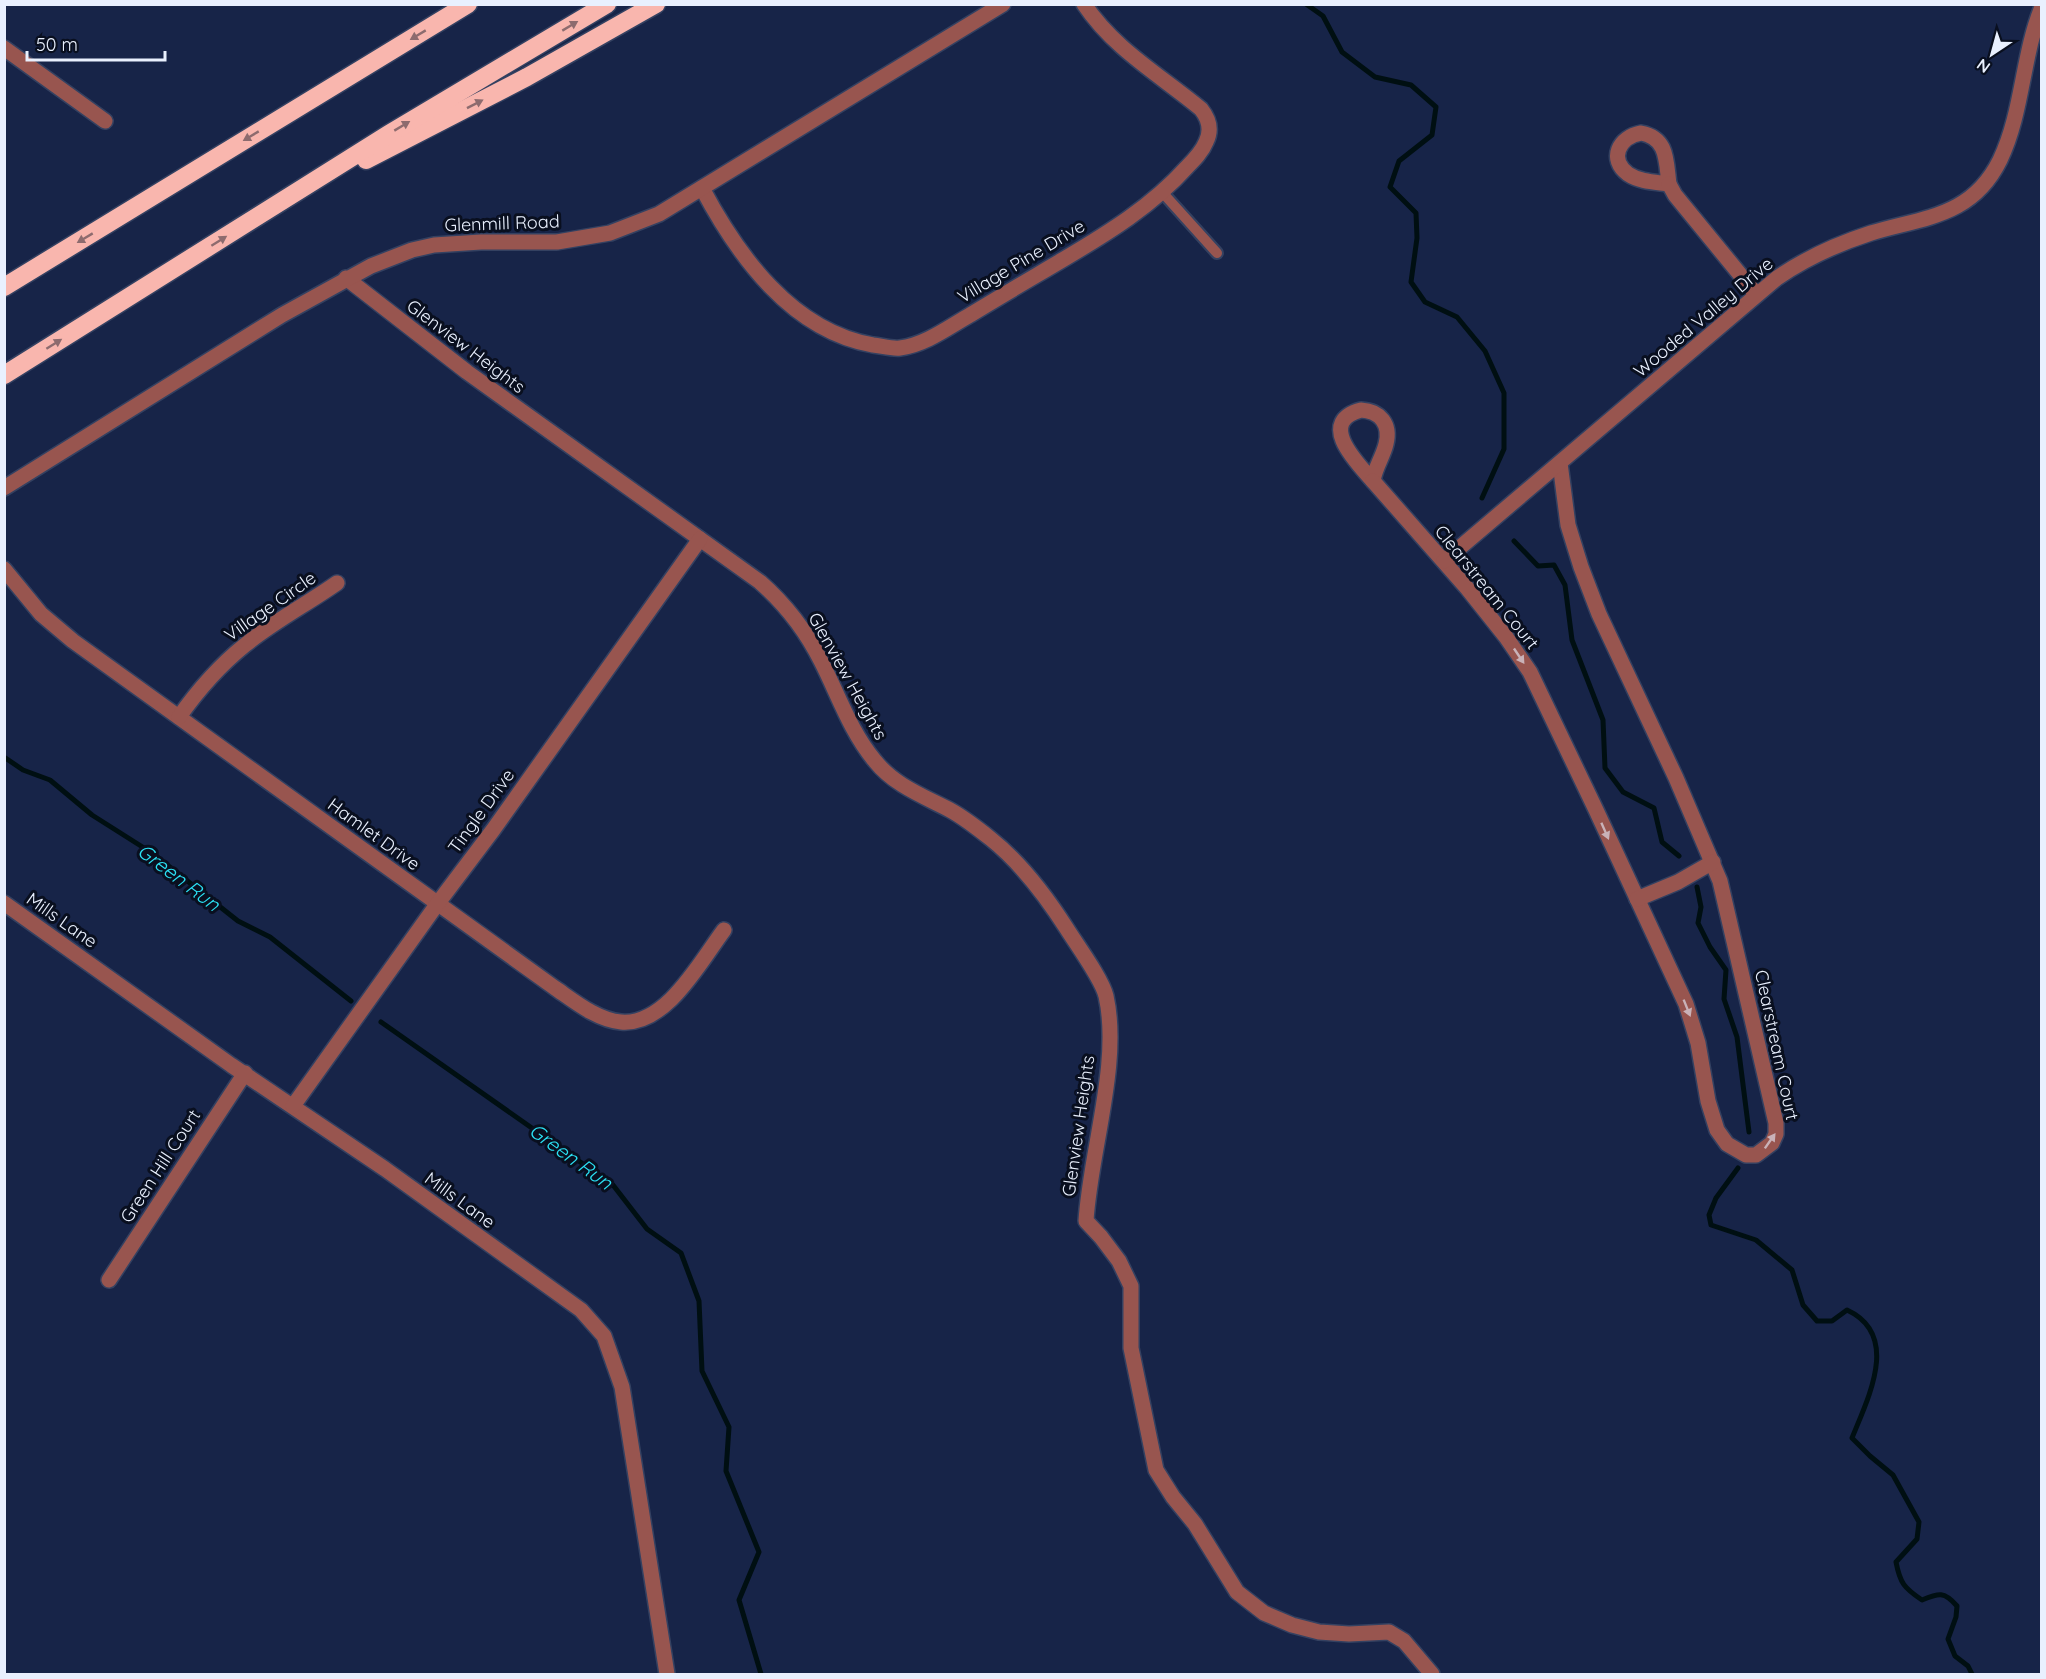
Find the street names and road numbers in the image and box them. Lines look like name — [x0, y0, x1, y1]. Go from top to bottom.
street label: Glenmill Road — [444, 209, 560, 237]
street label: Village Pine Drive — [953, 214, 1089, 308]
street label: Wooded Valley Drive — [1629, 252, 1777, 382]
street label: Glenview Heights — [402, 294, 530, 398]
street label: Clearstream Court — [1430, 520, 1544, 654]
street label: Village Circle — [220, 566, 320, 646]
street label: Glenview Heights — [803, 608, 893, 744]
street label: Tingle Drive — [443, 764, 519, 858]
street label: Hamlet Drive — [323, 793, 425, 875]
street label: Mills Lane — [22, 887, 102, 953]
street label: Clearstream Court — [1750, 968, 1804, 1122]
street label: Glenview Heights — [1057, 1054, 1099, 1198]
street label: Green Hill Court — [115, 1105, 205, 1227]
street label: Mills Lane — [420, 1167, 500, 1233]

